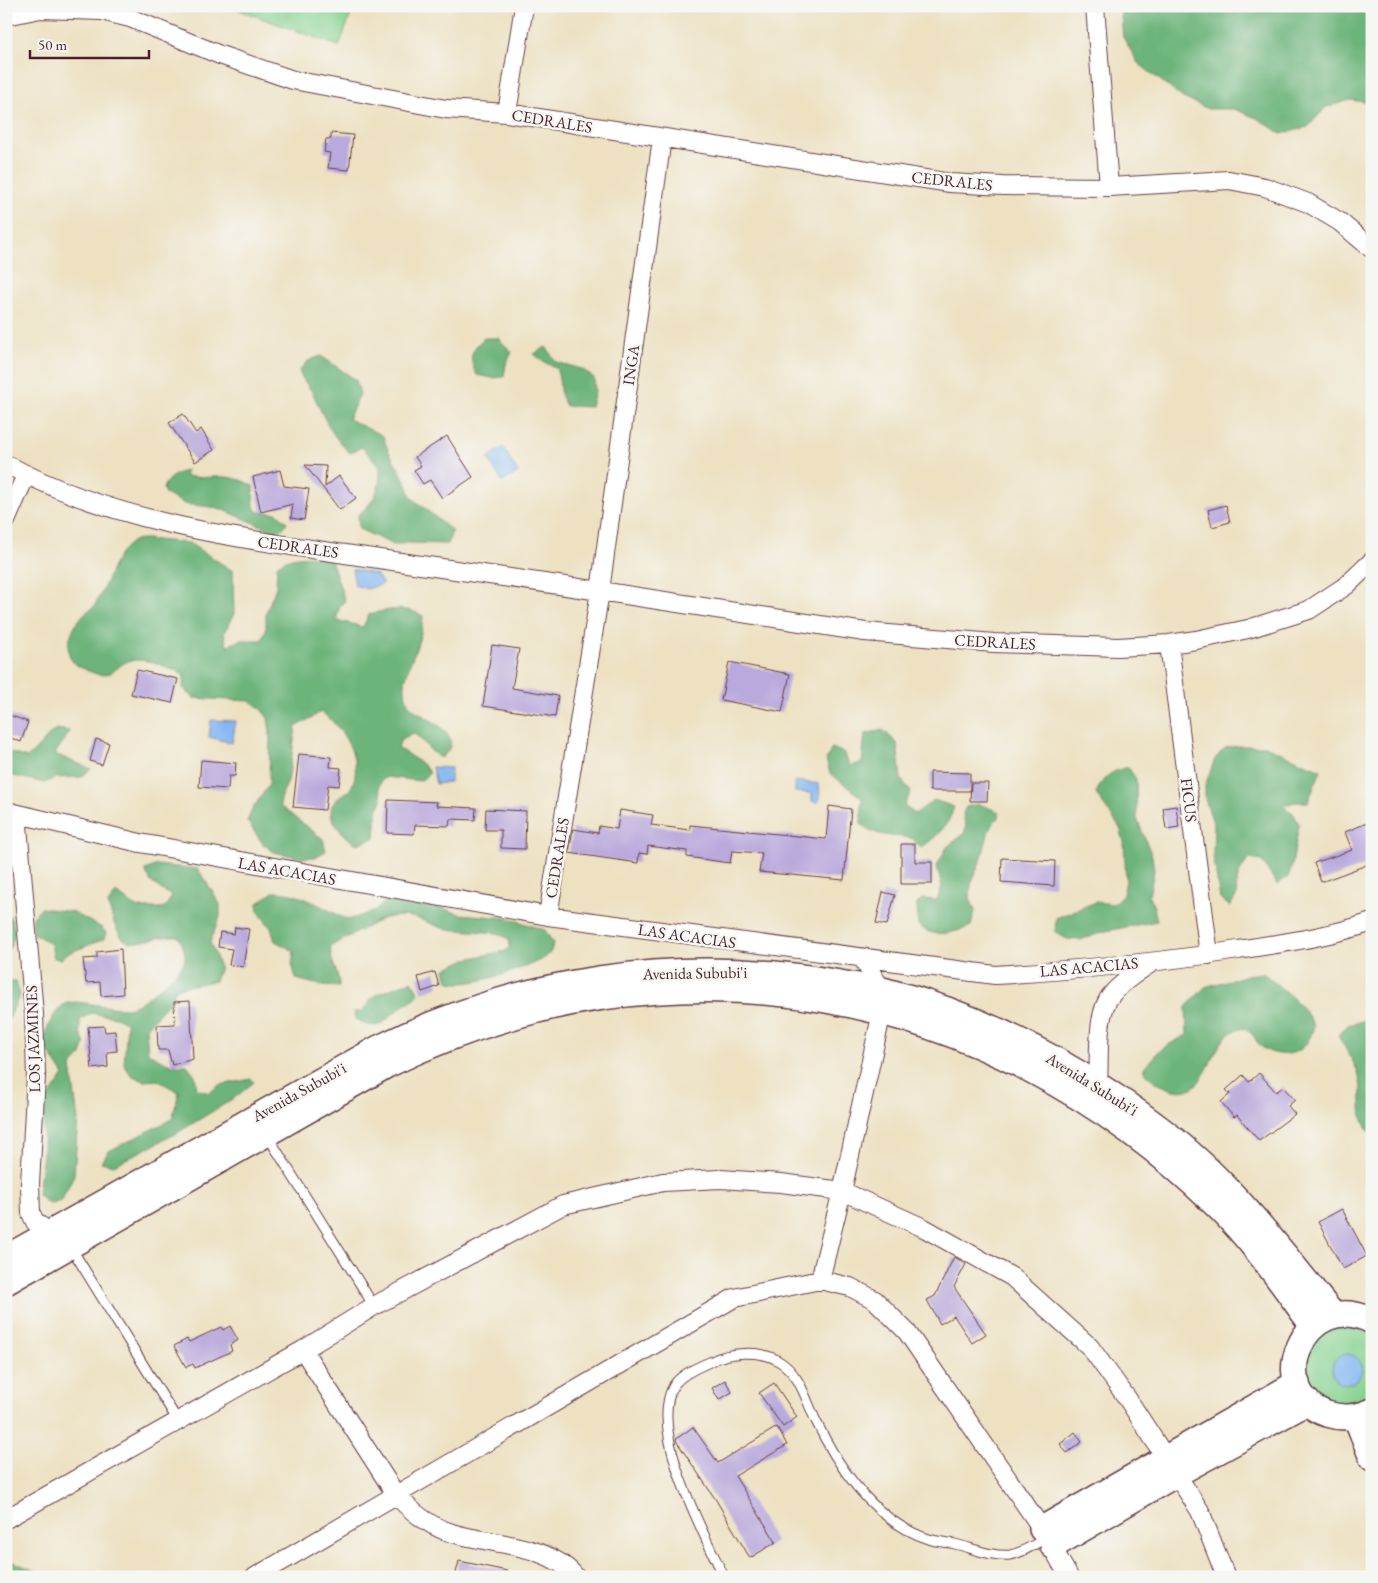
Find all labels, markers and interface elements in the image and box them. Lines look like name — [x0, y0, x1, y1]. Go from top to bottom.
scale bar — [30, 28, 149, 60]
text: 50 m — [38, 35, 67, 54]
street label: CEDRALES — [510, 104, 594, 138]
street label: CEDRALES — [910, 166, 994, 196]
street label: INGA — [618, 342, 644, 387]
street label: CEDRALES — [256, 531, 340, 563]
street label: CEDRALES — [954, 629, 1036, 655]
street label: FICUS — [1176, 777, 1202, 823]
street label: CEDRALES — [540, 816, 574, 900]
street label: LAS ACACIAS — [236, 852, 338, 890]
street label: LAS ACACIAS — [637, 919, 737, 953]
street label: LAS ACACIAS — [1039, 952, 1139, 982]
street label: Avenida Sububi'i — [641, 962, 748, 984]
street label: LOS JAZMINES — [21, 985, 45, 1093]
street label: Avenida Sububi'i — [1041, 1047, 1142, 1121]
street label: Avenida Sububi'i — [247, 1057, 350, 1127]

